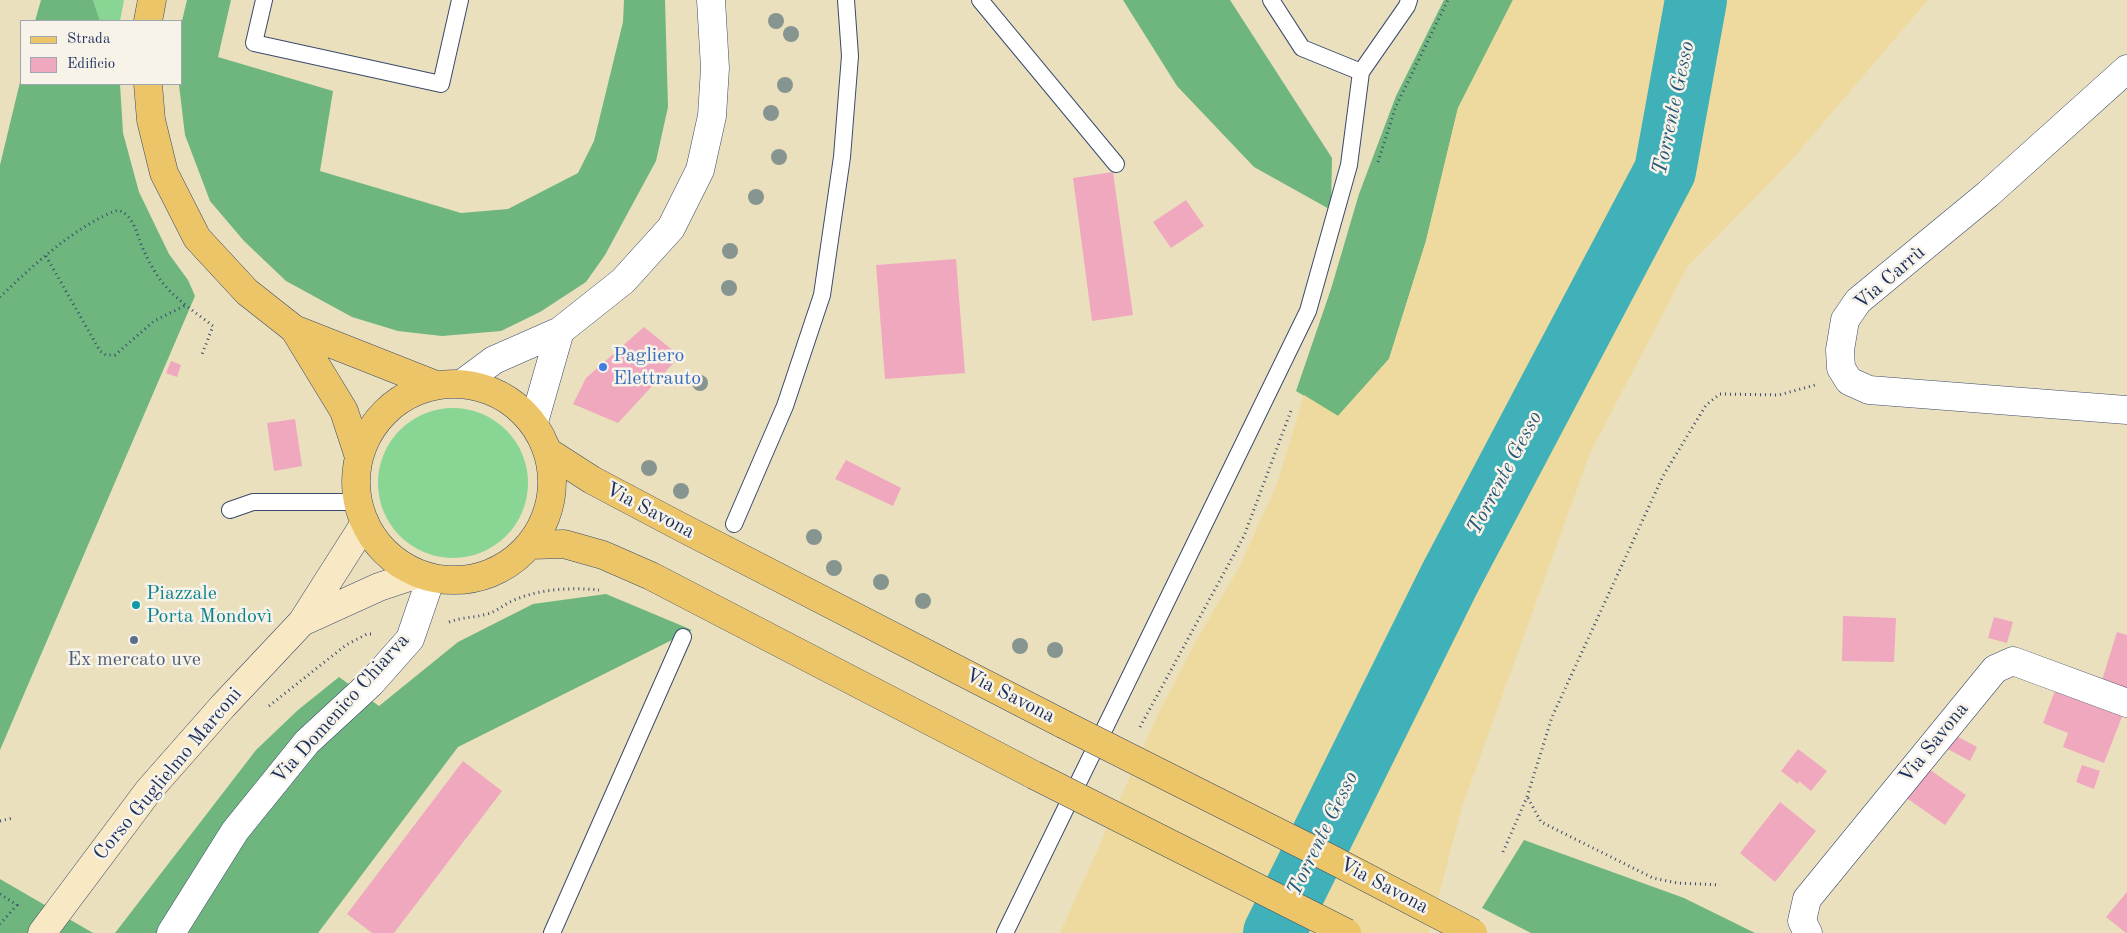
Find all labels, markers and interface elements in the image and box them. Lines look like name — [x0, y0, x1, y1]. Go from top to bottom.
legend — [20, 20, 182, 85]
text: Strada — [67, 32, 110, 47]
water label: Torrente Gesso — [1648, 39, 1700, 177]
text: Edificio — [67, 57, 115, 72]
street label: Via Carrù — [1850, 241, 1930, 315]
place label: Pagliero Elettrauto — [613, 344, 701, 391]
marker: Pagliero Elettrauto — [597, 361, 609, 373]
water label: Torrente Gesso — [1462, 407, 1548, 539]
street label: Via Savona — [601, 478, 699, 544]
place label: Piazzale Porta Mondovì — [146, 582, 272, 629]
marker: Piazzale Porta Mondovì — [130, 599, 142, 611]
street label: Via Domenico Chiarva — [267, 629, 415, 789]
marker: Ex mercato uve — [128, 634, 140, 646]
place label: Ex mercato uve — [67, 648, 201, 672]
street label: Via Savona — [961, 663, 1059, 729]
street label: Corso Guglielmo Marconi — [89, 683, 247, 865]
street label: Via Savona — [1894, 698, 1974, 788]
water label: Torrente Gesso — [1282, 768, 1364, 900]
street label: Via Savona — [1335, 853, 1433, 919]

